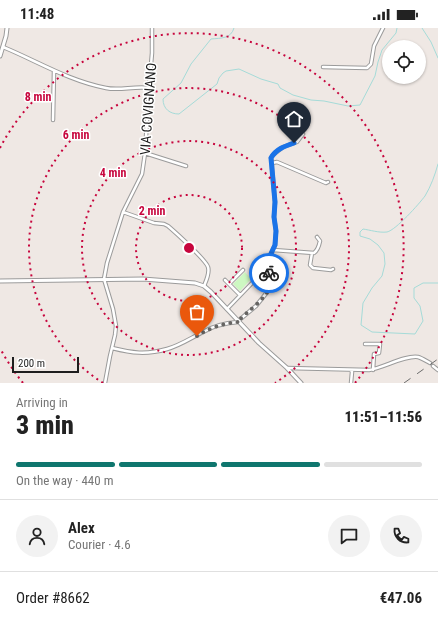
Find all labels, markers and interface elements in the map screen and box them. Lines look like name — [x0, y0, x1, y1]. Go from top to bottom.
text: 11:48 — [20, 5, 54, 23]
map controls — [382, 40, 426, 84]
button: locate — [382, 40, 426, 84]
street label: VIA COVIGNANO — [137, 62, 159, 156]
text: 8 min — [25, 90, 51, 104]
pin — [277, 102, 311, 143]
icon: home — [283, 108, 305, 130]
text: 6 min — [63, 128, 89, 142]
text: 4 min — [100, 166, 126, 180]
text: 2 min — [139, 204, 165, 218]
centre of rings — [182, 241, 196, 255]
courier — [249, 253, 289, 293]
icon: bike — [258, 262, 280, 284]
pin — [180, 295, 214, 336]
icon: bag — [186, 301, 208, 323]
scale bar — [12, 355, 79, 374]
text: 200 m — [18, 357, 45, 370]
text: Arriving in — [16, 395, 68, 410]
text: 11:51–11:56 — [344, 408, 422, 426]
text: 3 min — [16, 410, 74, 440]
text: On the way · 440 m — [16, 473, 113, 488]
button: person — [16, 515, 58, 557]
button: chat — [328, 515, 370, 557]
button: phone — [380, 515, 422, 557]
text: Alex — [68, 519, 95, 537]
text: Courier · 4.6 — [68, 537, 131, 552]
text: Order #8662 — [16, 589, 90, 607]
text: €47.06 — [380, 589, 422, 607]

